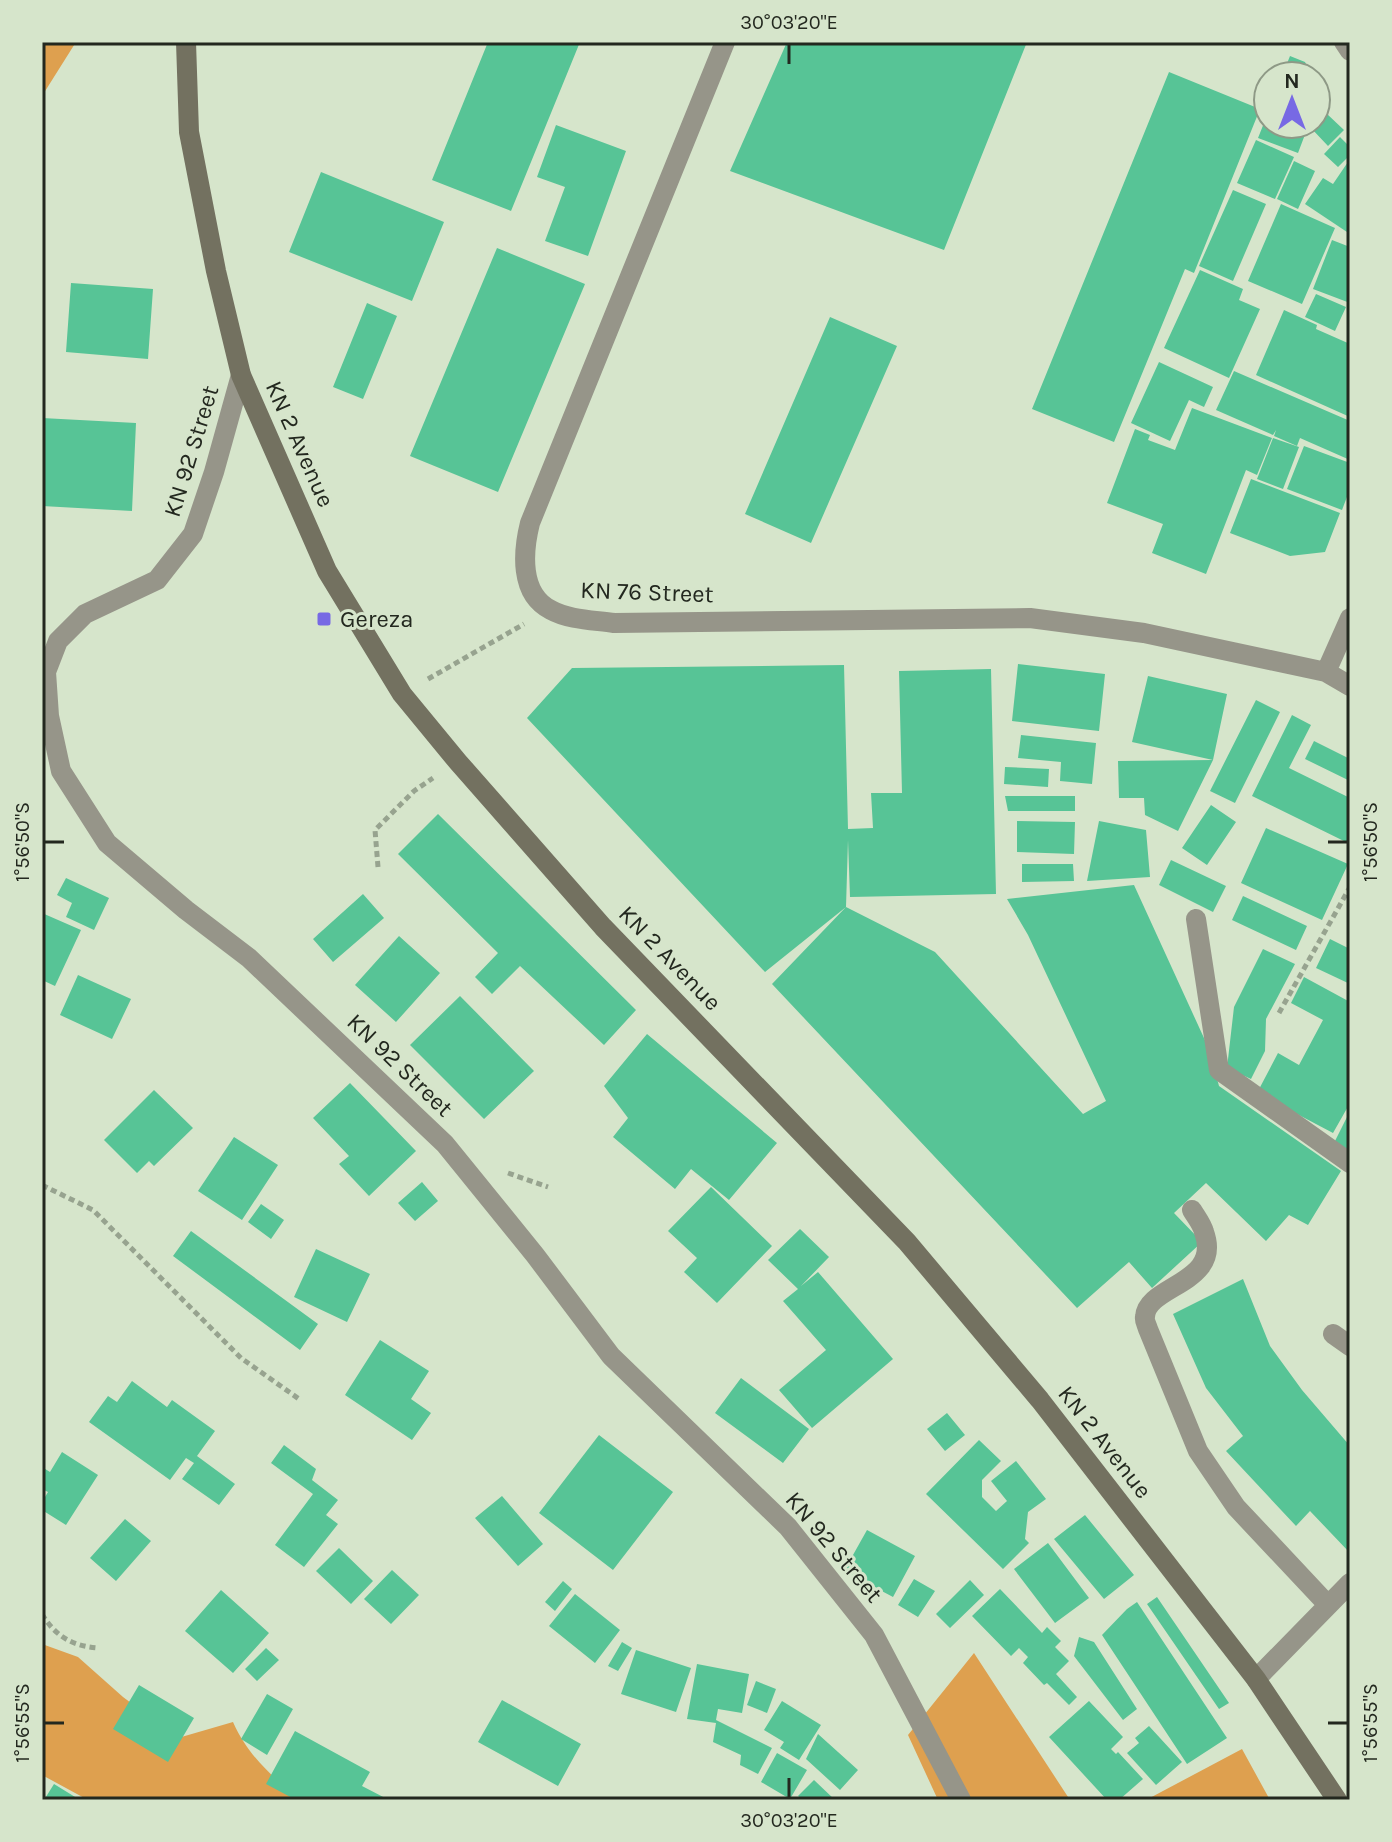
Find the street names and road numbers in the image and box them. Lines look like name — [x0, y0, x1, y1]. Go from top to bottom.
street label: KN 2 Avenue — [260, 377, 340, 511]
street label: KN 92 Street — [158, 382, 224, 520]
street label: KN 76 Street — [580, 576, 714, 608]
street label: KN 2 Avenue — [613, 900, 727, 1016]
street label: KN 92 Street — [341, 1008, 459, 1122]
street label: KN 2 Avenue — [1052, 1380, 1158, 1504]
street label: KN 92 Street — [780, 1486, 888, 1608]

